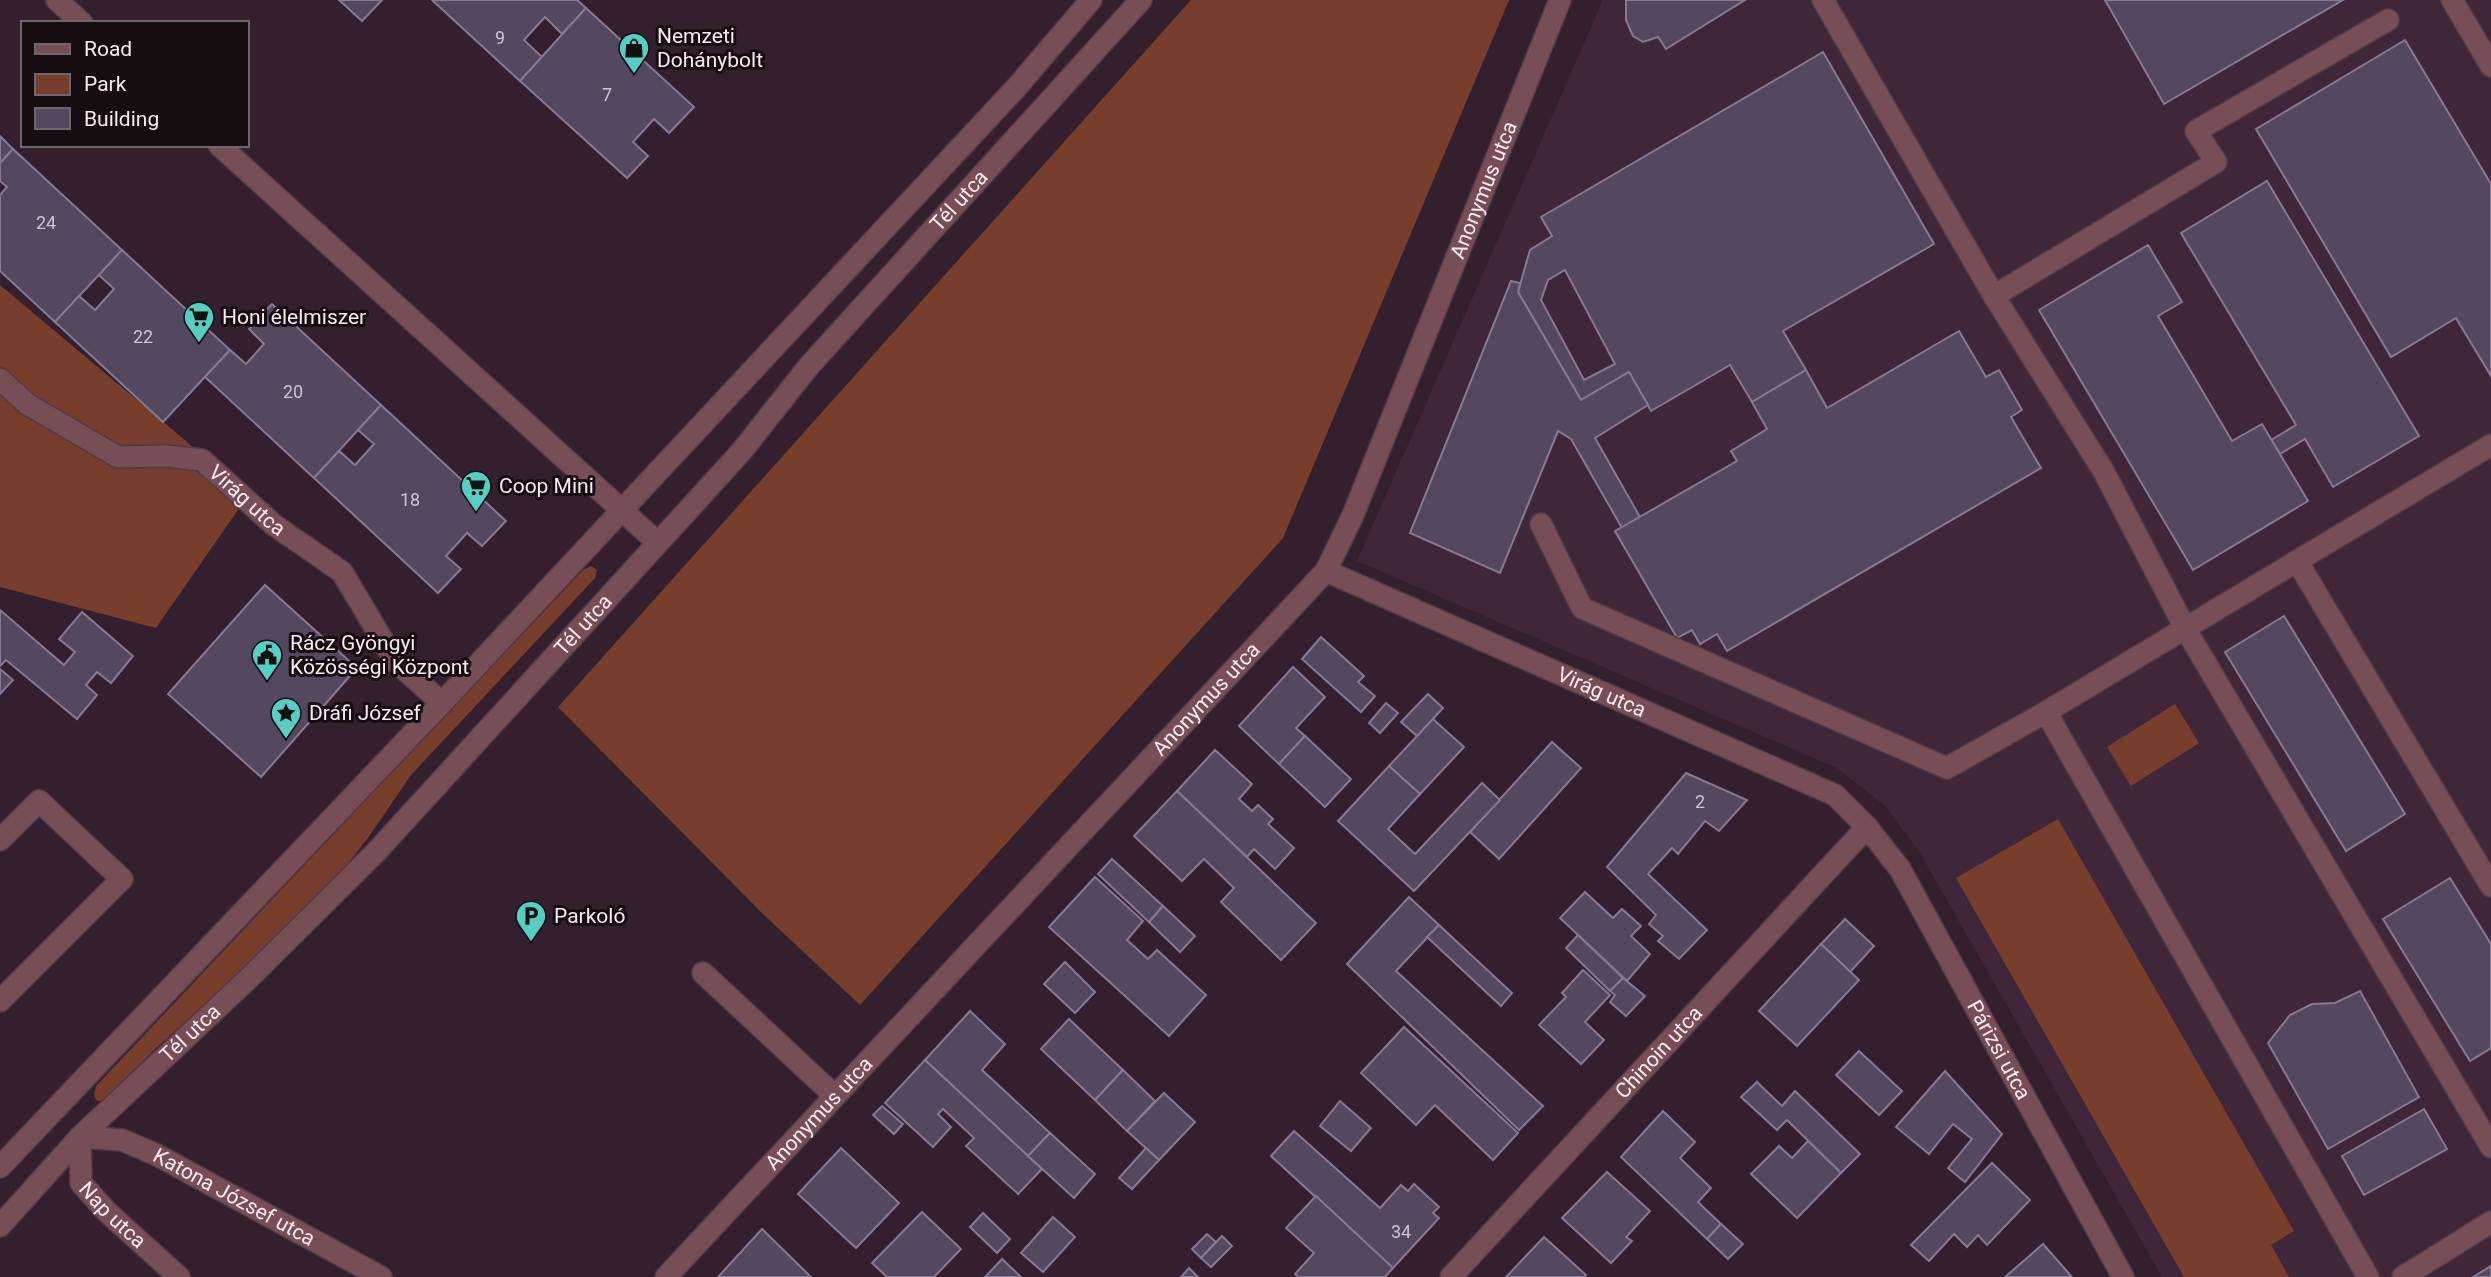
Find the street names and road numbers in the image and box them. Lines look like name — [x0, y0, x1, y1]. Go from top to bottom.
street label: Anonymus utca — [1445, 118, 1522, 262]
street label: Tél utca — [925, 165, 993, 236]
street label: Virág utca — [204, 460, 290, 541]
street label: Tél utca — [549, 590, 617, 660]
street label: Anonymus utca — [1148, 638, 1265, 761]
street label: Virág utca — [1553, 662, 1650, 722]
street label: Párizsi utca — [1962, 996, 2036, 1104]
street label: Tél utca — [155, 999, 225, 1067]
street label: Chinoin utca — [1610, 1001, 1707, 1103]
street label: Anonymus utca — [760, 1052, 878, 1175]
street label: Katona József utca — [149, 1143, 319, 1251]
street label: Nap utca — [74, 1177, 151, 1253]

